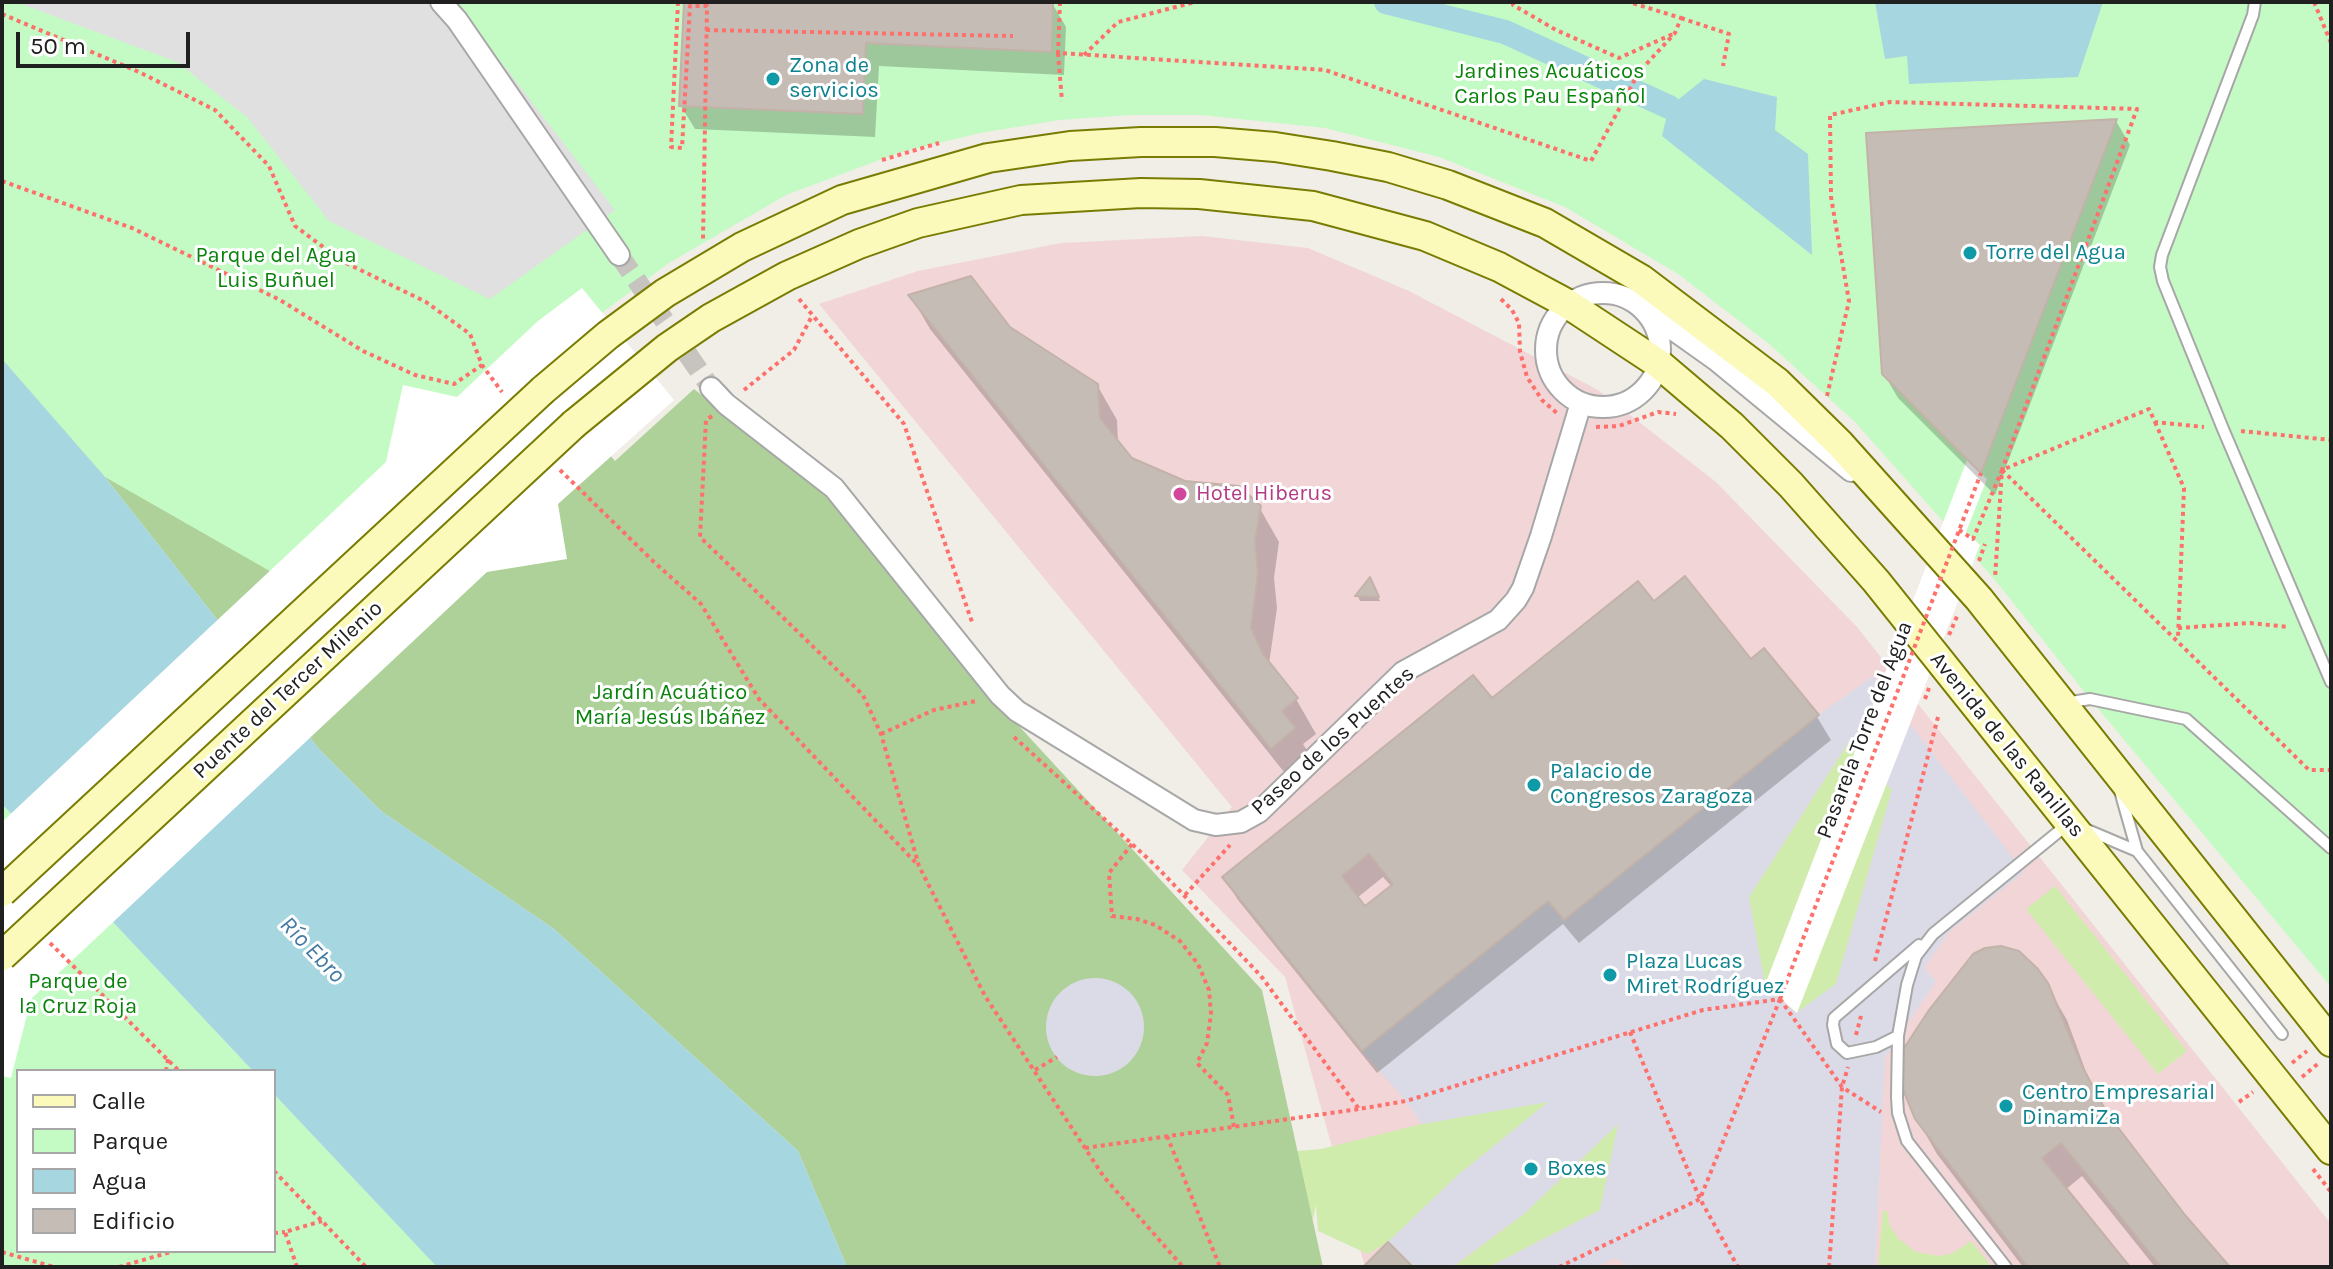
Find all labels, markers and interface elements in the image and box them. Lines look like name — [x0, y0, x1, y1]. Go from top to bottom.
scale bar — [20, 16, 194, 66]
text: 50 m — [30, 32, 86, 60]
place label: Zona de servicios — [789, 53, 879, 104]
park label: Jardines Acuáticos Carlos Pau Español — [1454, 59, 1646, 110]
marker: Zona de servicios — [764, 70, 782, 88]
place label: Torre del Agua — [1986, 240, 2126, 266]
park label: Parque del Agua Luis Buñuel — [195, 243, 357, 294]
marker: Torre del Agua — [1961, 244, 1979, 262]
place label: Hotel Hiberus — [1196, 481, 1332, 507]
marker: Hotel Hiberus — [1171, 485, 1189, 503]
street label: Puente del Tercer Milenio — [188, 595, 388, 785]
street label: Pasarela Torre del Agua — [1811, 618, 1919, 842]
street label: Avenida de las Ranillas — [1924, 647, 2090, 843]
street label: Paseo de los Puentes — [1246, 661, 1420, 821]
park label: Jardín Acuático María Jesús Ibáñez — [575, 680, 765, 732]
place label: Palacio de Congresos Zaragoza — [1550, 759, 1753, 810]
marker: Palacio de Congresos Zaragoza — [1525, 776, 1543, 794]
water label: Río Ebro — [273, 911, 351, 989]
place label: Plaza Lucas Miret Rodríguez — [1626, 949, 1784, 1000]
marker: Plaza Lucas Miret Rodríguez — [1601, 966, 1619, 984]
park label: Parque de la Cruz Roja — [19, 969, 137, 1020]
legend — [16, 1069, 276, 1253]
place label: Centro Empresarial DinamiZa — [2022, 1080, 2215, 1132]
text: Calle — [92, 1087, 146, 1115]
marker: Centro Empresarial DinamiZa — [1997, 1097, 2015, 1115]
text: Parque — [92, 1127, 168, 1155]
place label: Boxes — [1547, 1156, 1607, 1182]
marker: Boxes — [1522, 1160, 1540, 1178]
text: Agua — [92, 1167, 147, 1195]
text: Edificio — [92, 1207, 175, 1235]

